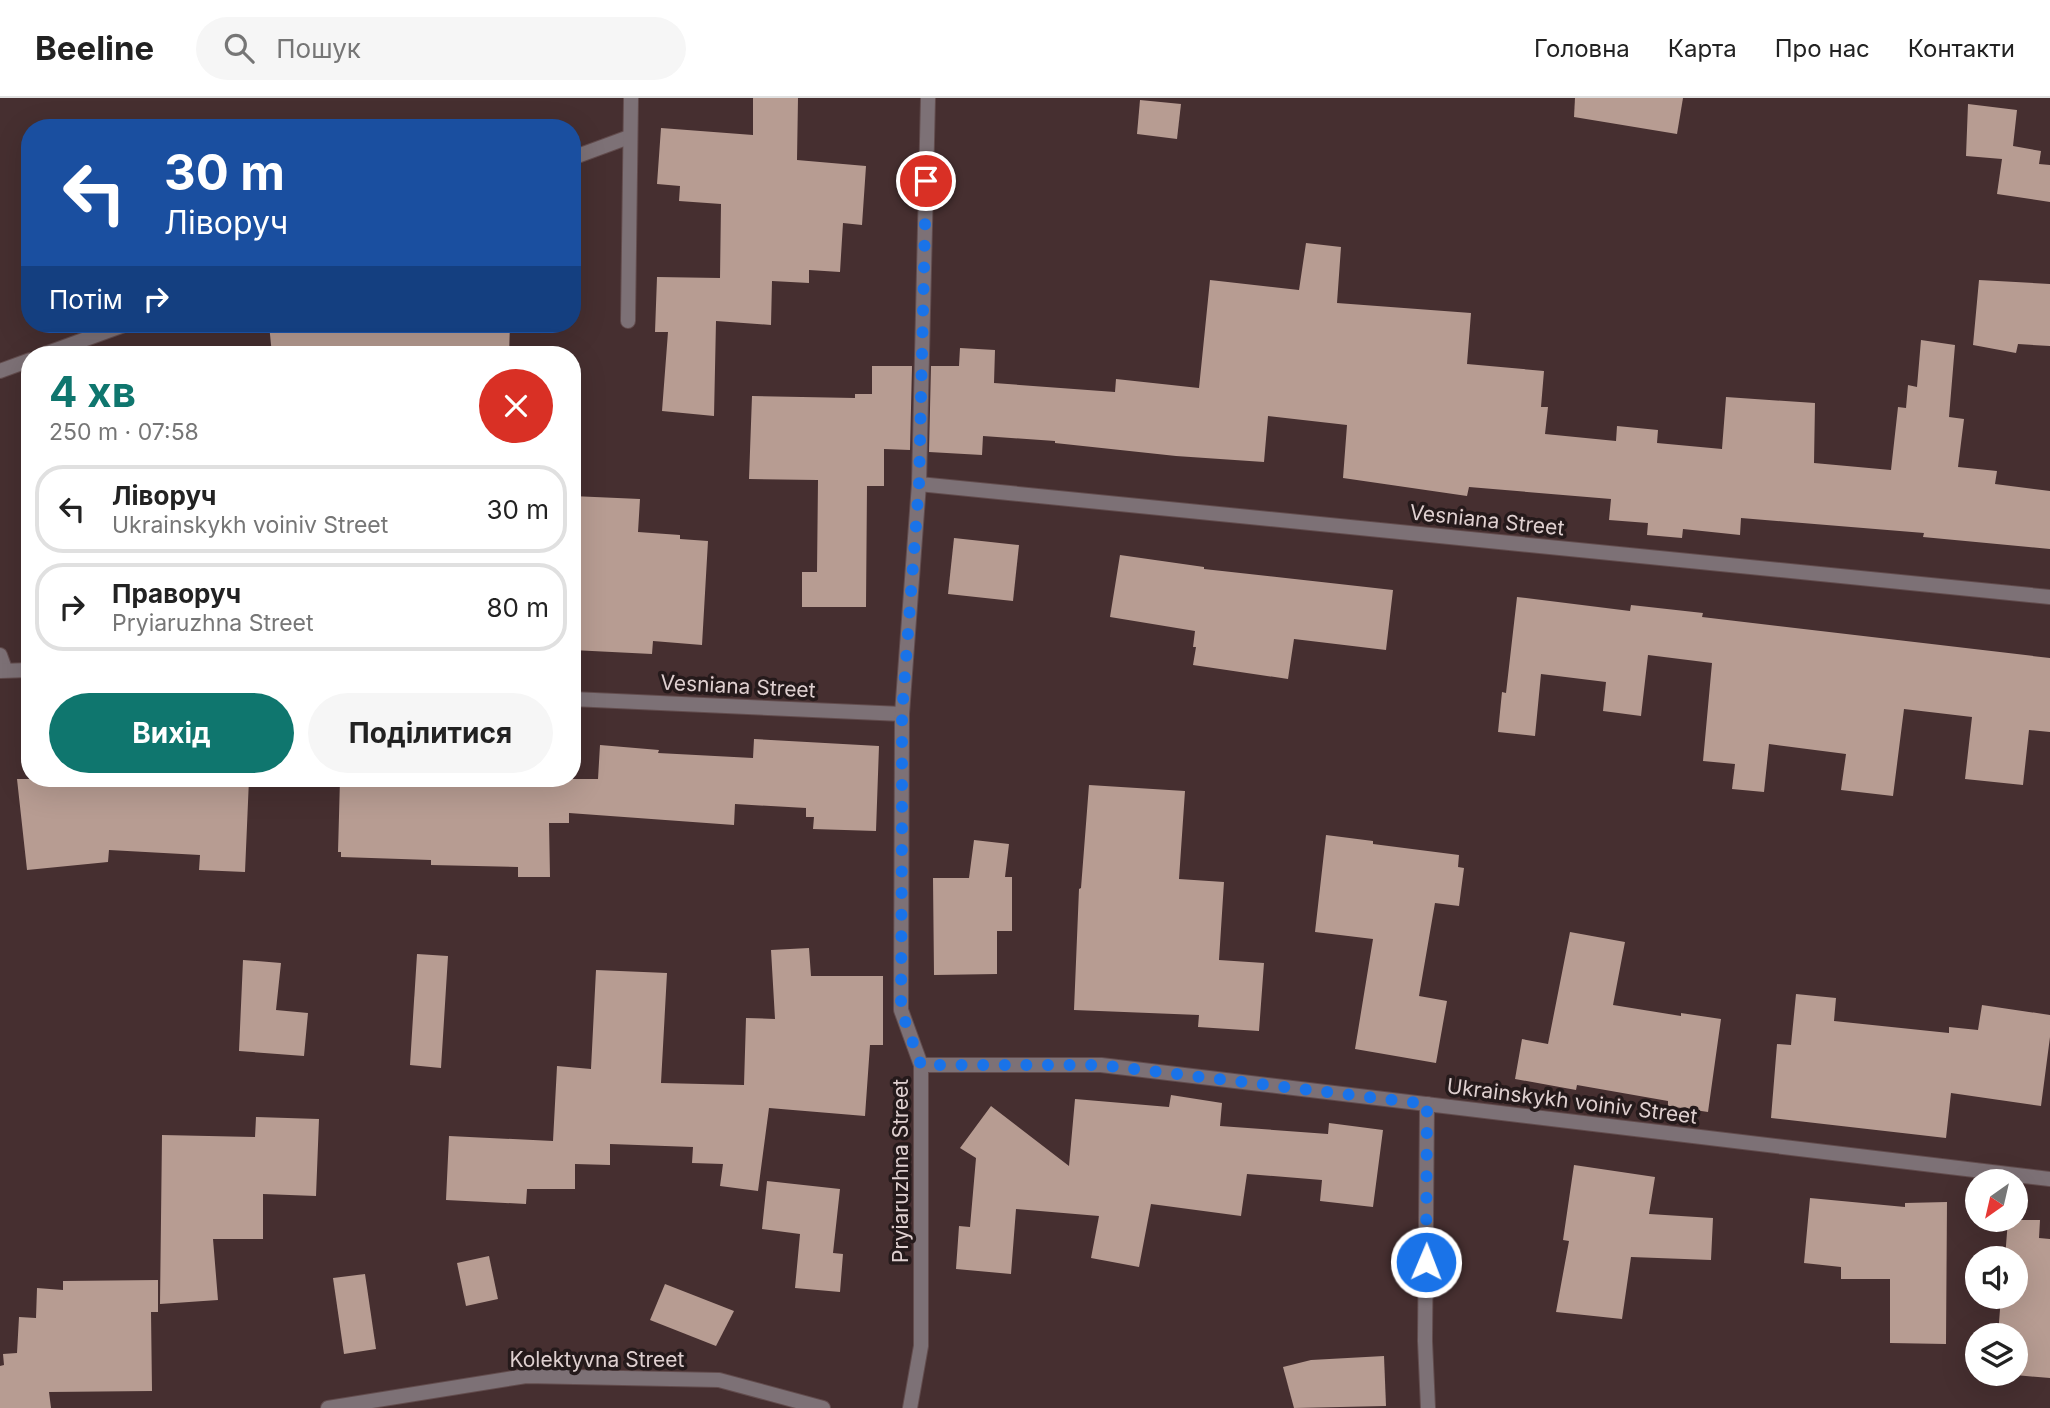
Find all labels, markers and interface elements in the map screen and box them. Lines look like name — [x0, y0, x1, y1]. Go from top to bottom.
search box — [196, 17, 686, 80]
text: Beeline — [35, 28, 154, 68]
icon: search — [220, 29, 258, 67]
text: Пошук — [276, 33, 361, 64]
text: Головна — [1534, 34, 1630, 63]
text: Карта — [1668, 34, 1737, 63]
text: Про нас — [1775, 34, 1870, 63]
text: Контакти — [1908, 34, 2015, 63]
text: 30 m — [164, 143, 285, 202]
icon: left — [49, 147, 140, 238]
pin — [896, 151, 956, 211]
icon: arrive — [907, 162, 945, 200]
text: Ліворуч — [164, 203, 288, 242]
icon: right — [137, 280, 175, 318]
text: Потім — [49, 284, 123, 315]
text: 4 хв — [49, 366, 136, 417]
button: close — [479, 369, 553, 443]
text: 250 m · 07:58 — [49, 418, 199, 446]
text: Ліворуч — [112, 480, 216, 511]
icon: left — [53, 490, 91, 528]
text: 30 m — [486, 494, 549, 525]
street label: Vesniana Street — [1408, 499, 1566, 541]
text: Ukrainskykh voiniv Street — [112, 511, 388, 539]
text: Праворуч — [112, 578, 241, 609]
icon: right — [53, 588, 91, 626]
text: 80 m — [486, 592, 549, 623]
text: Pryiaruzhna Street — [112, 609, 314, 637]
street label: Vesniana Street — [660, 669, 816, 703]
button: Вихід — [49, 693, 294, 773]
button: Поділитися — [308, 693, 553, 773]
street label: Ukrainskykh voiniv Street — [1445, 1073, 1699, 1129]
street label: Pryiaruzhna Street — [888, 1079, 913, 1263]
north arrow — [1965, 1169, 2028, 1232]
map controls — [1965, 1169, 2028, 1386]
position arrow — [1389, 1225, 1463, 1299]
button: sound — [1965, 1246, 2028, 1309]
button: layers — [1965, 1323, 2028, 1386]
street label: Kolektyvna Street — [510, 1347, 685, 1372]

